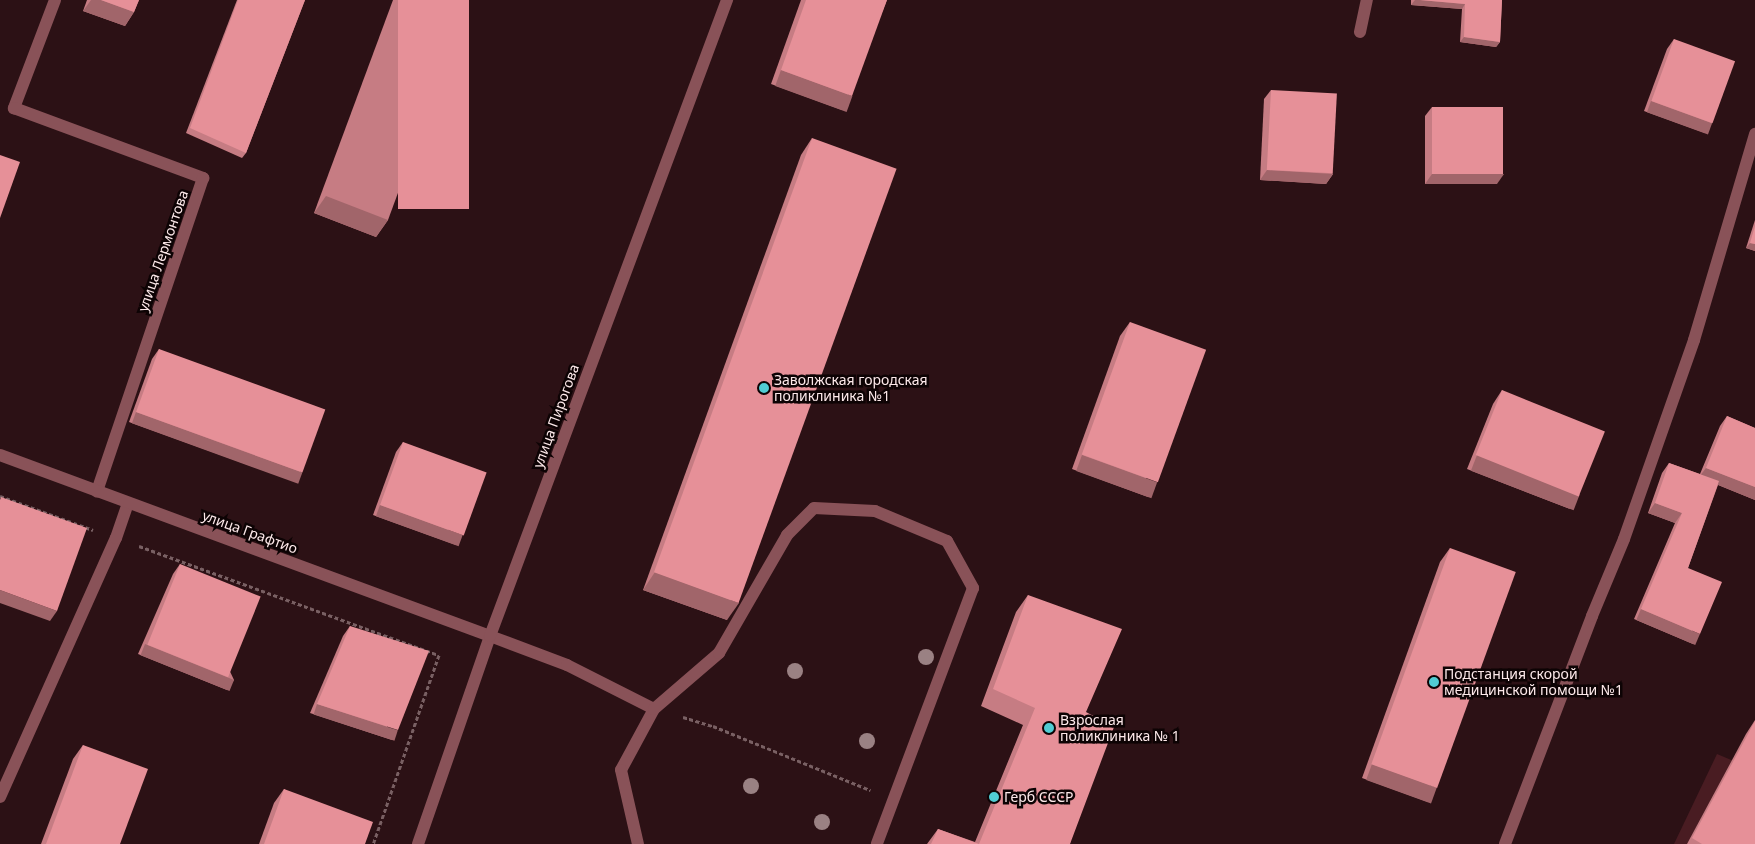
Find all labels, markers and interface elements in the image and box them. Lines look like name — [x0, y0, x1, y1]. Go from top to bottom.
street label: улица Лермонтова — [134, 188, 192, 314]
street label: улица Пирогова — [529, 362, 583, 470]
place label: Заволжская городская поликлиника №1 — [774, 372, 928, 404]
marker: Заволжская городская поликлиника №1 — [758, 382, 770, 394]
street label: улица Графтио — [200, 507, 300, 557]
place label: Подстанция скорой медицинской помощи №1 — [1444, 666, 1623, 699]
marker: Подстанция скорой медицинской помощи №1 — [1428, 676, 1440, 688]
place label: Взрослая поликлиника № 1 — [1060, 712, 1180, 744]
marker: Взрослая поликлиника № 1 — [1042, 721, 1056, 735]
place label: Герб СССР — [1004, 789, 1074, 805]
marker: Герб СССР — [988, 791, 1000, 803]

